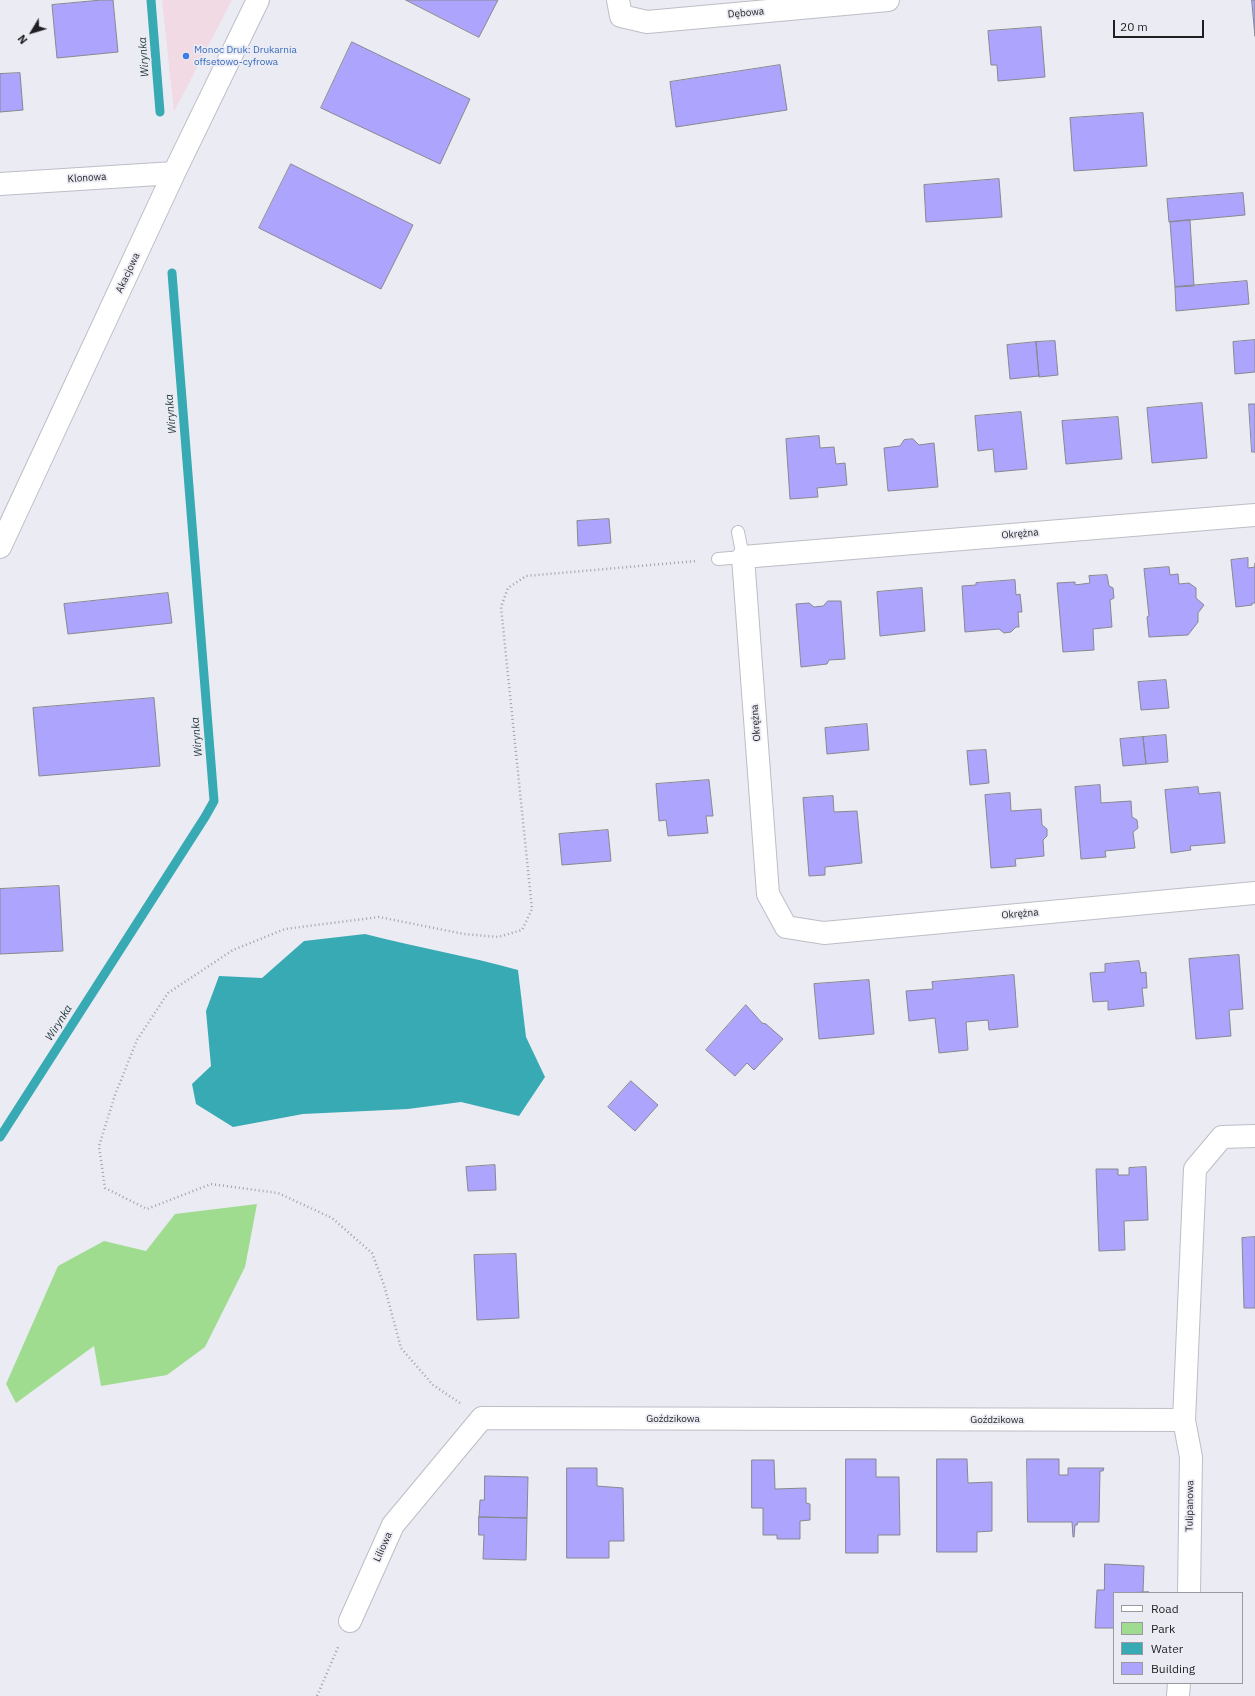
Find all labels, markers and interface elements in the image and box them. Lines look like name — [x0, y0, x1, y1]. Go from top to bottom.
street label: Dębowa — [727, 5, 765, 21]
north arrow — [12, 12, 52, 52]
scale bar — [1115, 12, 1206, 38]
text: 20 m — [1120, 19, 1148, 34]
text: N — [15, 32, 31, 47]
water label: Wirynka — [136, 37, 152, 77]
place label: Monoc Druk: Drukarnia offsetowo-cyfrowa — [194, 44, 297, 68]
marker: Monoc Druk: Drukarnia offsetowo-cyfrowa — [181, 51, 191, 61]
street label: Klonowa — [67, 171, 107, 185]
street label: Akacjowa — [113, 251, 143, 295]
water label: Wirynka — [163, 394, 179, 434]
street label: Okrężna — [1001, 526, 1039, 542]
street label: Okrężna — [749, 704, 763, 742]
water label: Wirynka — [189, 717, 205, 757]
street label: Okrężna — [1001, 906, 1039, 922]
water label: Wirynka — [43, 1003, 75, 1043]
street label: Goździkowa — [646, 1413, 700, 1425]
street label: Goździkowa — [970, 1414, 1024, 1426]
street label: Tulipanowa — [1184, 1480, 1196, 1532]
street label: Liliowa — [371, 1530, 395, 1564]
legend — [1113, 1592, 1243, 1684]
text: Road — [1151, 1601, 1179, 1616]
text: Park — [1151, 1621, 1175, 1636]
text: Water — [1151, 1641, 1183, 1656]
text: Building — [1151, 1661, 1195, 1676]

